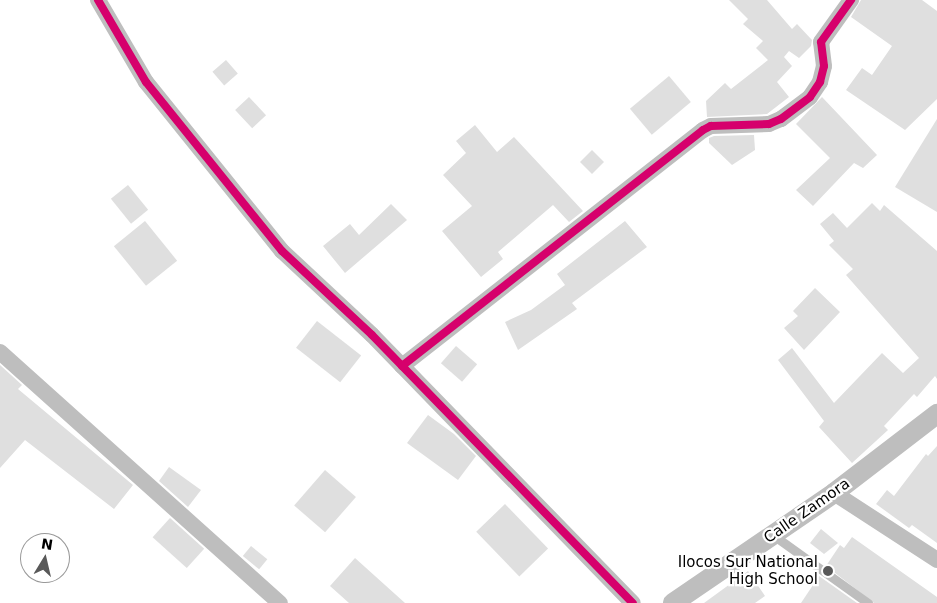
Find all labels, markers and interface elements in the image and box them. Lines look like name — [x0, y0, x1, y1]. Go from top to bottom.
street label: Calle Zamora — [761, 475, 853, 547]
north arrow — [20, 533, 70, 583]
text: N — [40, 535, 54, 553]
place label: Ilocos Sur National High School — [678, 553, 818, 588]
marker: Ilocos Sur National High School — [822, 565, 834, 577]

